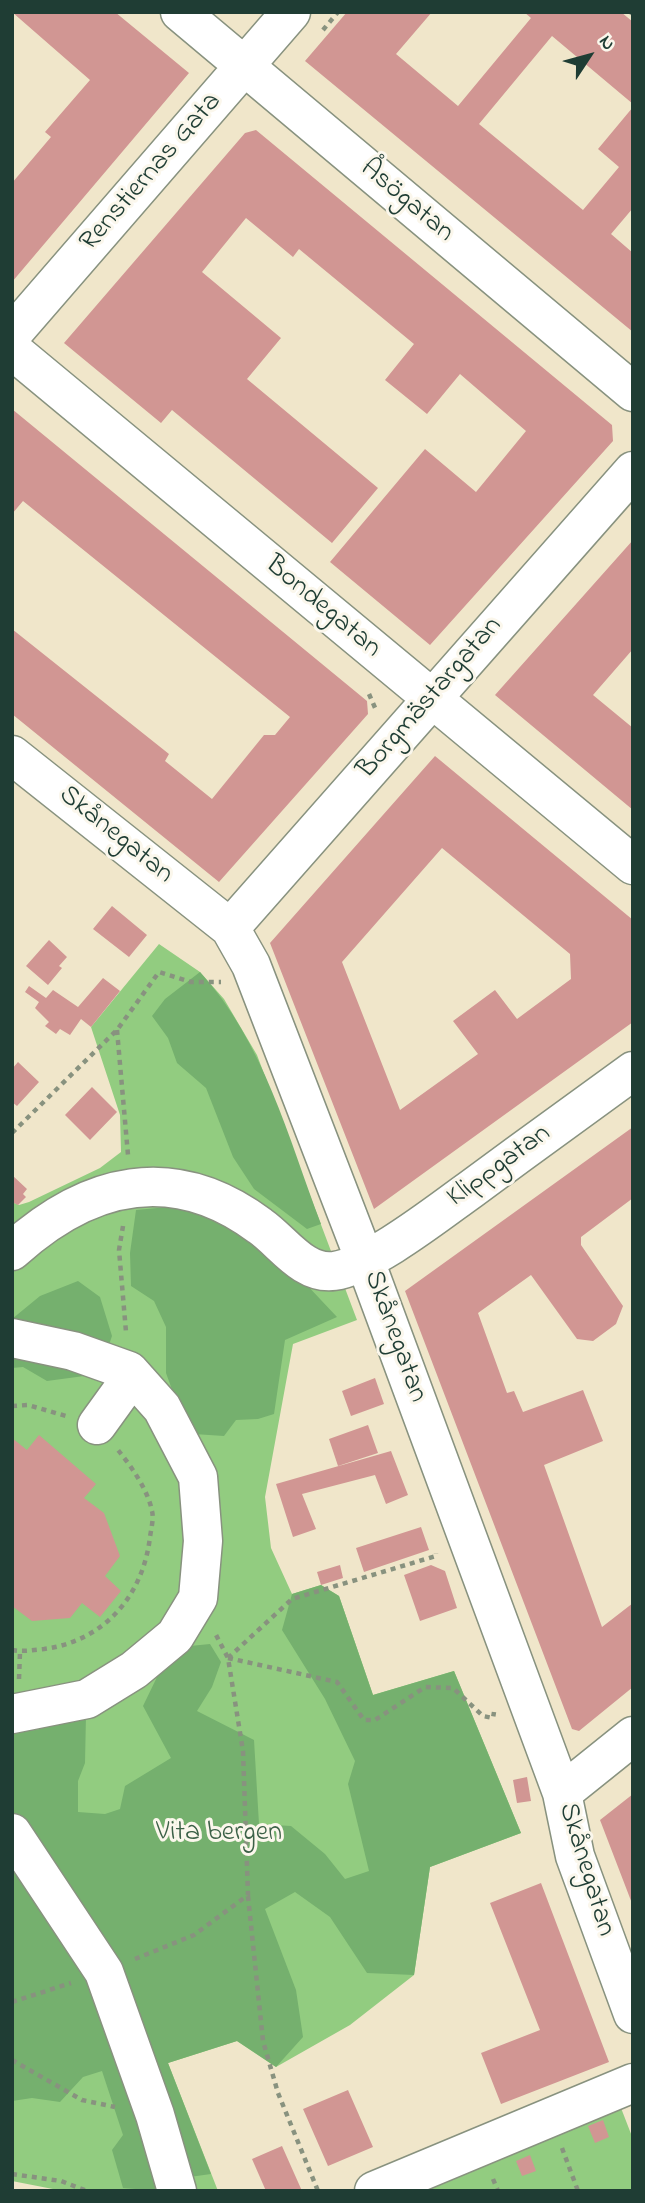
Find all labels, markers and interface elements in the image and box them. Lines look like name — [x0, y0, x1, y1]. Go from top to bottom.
north arrow — [554, 21, 624, 91]
text: N — [592, 30, 621, 56]
street label: Renstiernas Gata — [74, 87, 230, 259]
street label: Åsögatan — [352, 153, 460, 251]
street label: Bondegatan — [257, 550, 387, 666]
street label: Borgmästargatan — [351, 611, 511, 787]
street label: Skånegatan — [51, 780, 179, 892]
street label: Klippgatan — [442, 1118, 558, 1216]
street label: Skånegatan — [355, 1267, 433, 1407]
street label: Skånegatan — [549, 1799, 621, 1941]
park label: Vita bergen — [156, 1817, 282, 1851]

